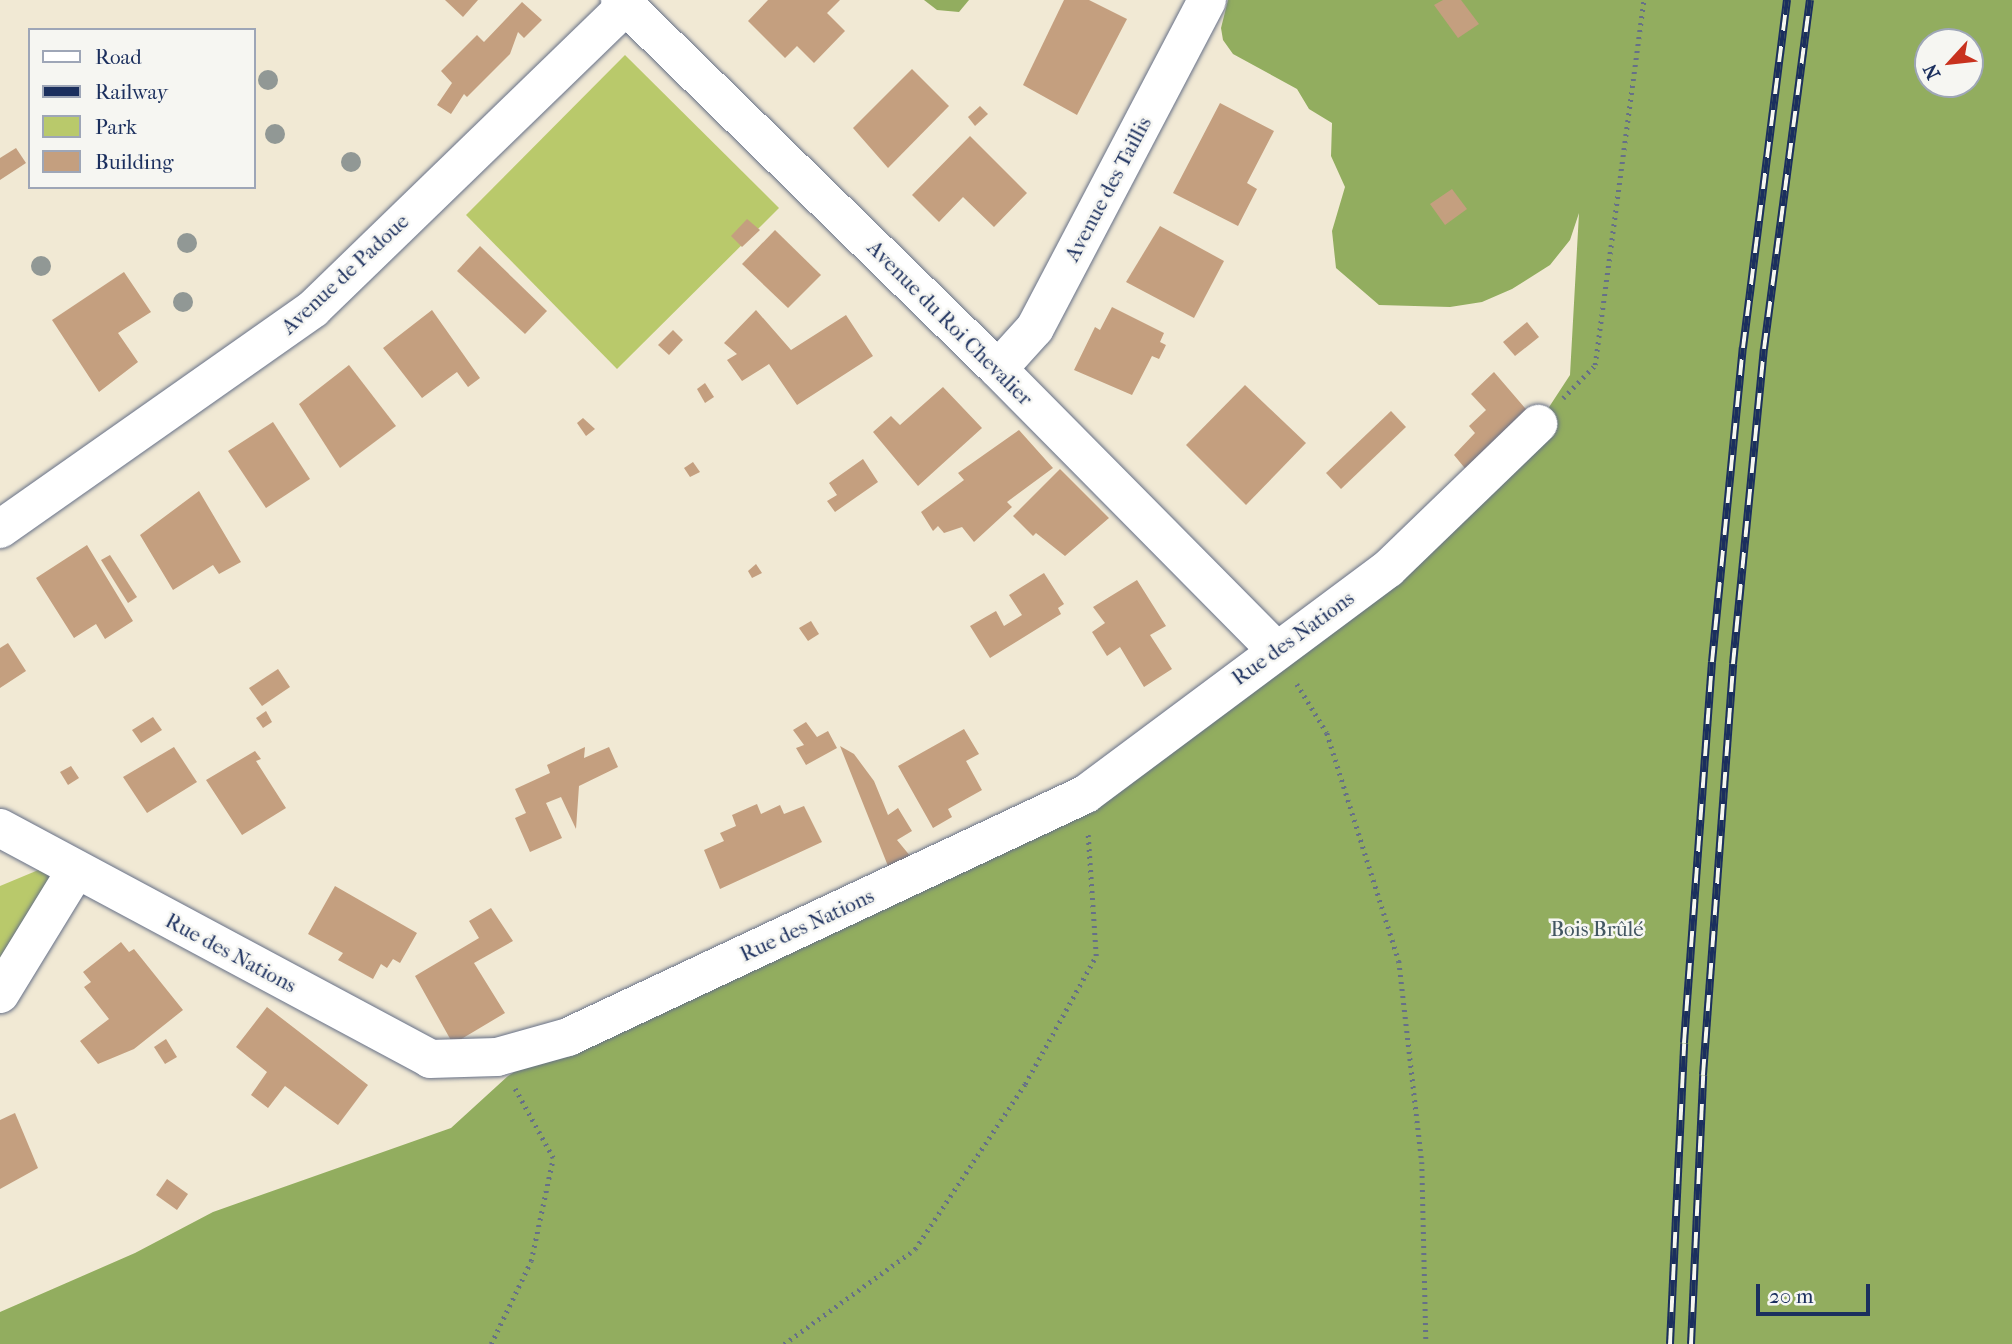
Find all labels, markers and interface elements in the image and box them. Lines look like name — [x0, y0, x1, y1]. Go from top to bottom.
legend — [28, 28, 256, 189]
north arrow — [1914, 28, 1984, 98]
text: Road — [95, 45, 142, 69]
text: N — [1919, 60, 1945, 83]
text: Railway — [95, 80, 168, 104]
street label: Avenue des Taillis — [1059, 112, 1157, 266]
text: Park — [95, 115, 137, 139]
text: Building — [95, 150, 173, 174]
street label: Avenue de Padoue — [276, 209, 414, 339]
street label: Avenue du Roi Chevalier — [862, 235, 1038, 411]
street label: Rue des Nations — [1227, 585, 1359, 691]
street label: Rue des Nations — [736, 883, 878, 967]
street label: Rue des Nations — [161, 908, 301, 998]
park label: Bois Brûlé — [1550, 916, 1644, 942]
scale bar — [1760, 1270, 1874, 1314]
text: 20 m — [1769, 1284, 1813, 1308]

